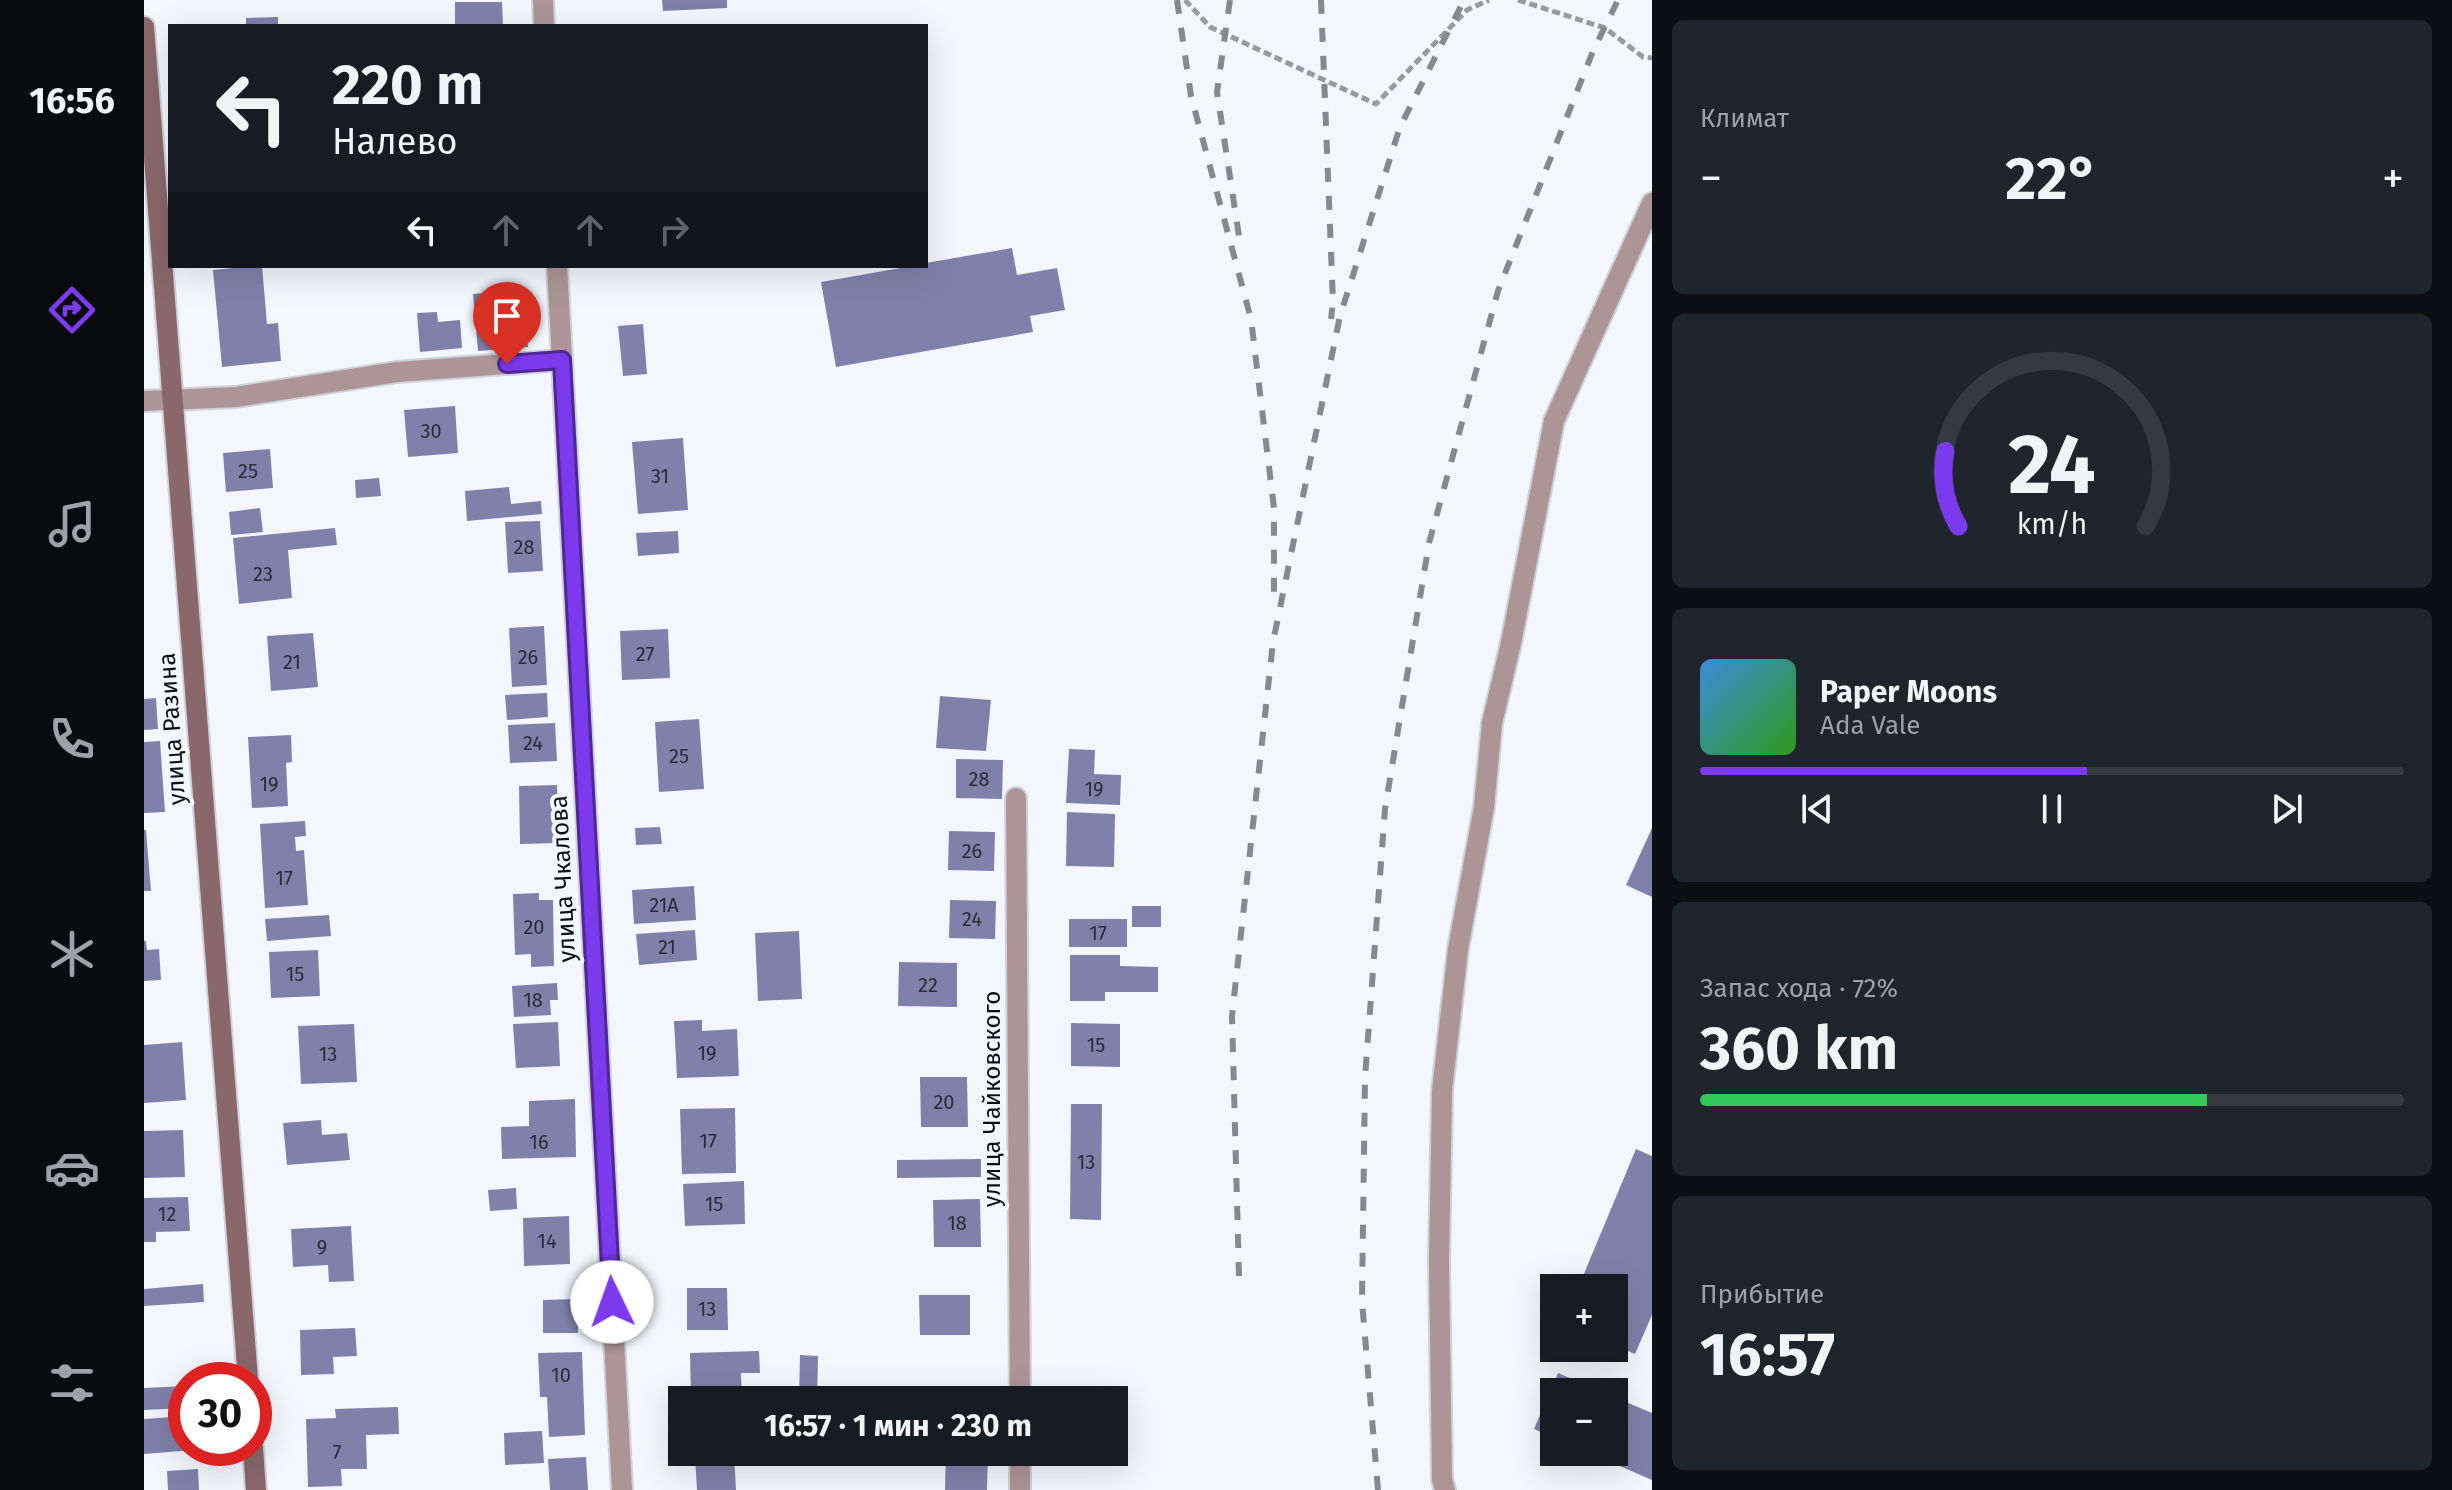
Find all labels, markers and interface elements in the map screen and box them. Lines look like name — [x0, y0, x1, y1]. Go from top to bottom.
text: 220 m — [332, 52, 483, 119]
icon: left — [200, 56, 304, 160]
text: 16:56 — [29, 79, 115, 123]
text: Климат — [1700, 103, 1789, 134]
text: Налево — [332, 120, 458, 164]
text: 22° — [2005, 143, 2099, 215]
text: − — [1700, 152, 1722, 205]
text: + — [2382, 152, 2404, 205]
icon: left — [400, 208, 444, 252]
icon: ahead — [484, 208, 528, 252]
icon: ahead — [568, 208, 612, 252]
icon: right — [652, 208, 696, 252]
icon: directions — [44, 282, 100, 338]
pin — [473, 282, 541, 364]
icon: arrive — [485, 294, 529, 338]
text: 24 — [2008, 415, 2096, 515]
house number: 30 — [420, 419, 442, 443]
house number: 25 — [238, 459, 258, 483]
house number: 31 — [651, 464, 669, 488]
icon: music — [44, 496, 100, 552]
text: km/h — [2017, 507, 2087, 542]
house number: 28 — [514, 535, 534, 559]
house number: 23 — [253, 562, 273, 586]
house number: 27 — [636, 642, 654, 666]
house number: 26 — [518, 645, 538, 669]
house number: 21 — [283, 650, 301, 674]
street label: улица Разина — [153, 652, 191, 806]
text: Paper Moons — [1820, 674, 1997, 710]
text: Ada Vale — [1820, 710, 1920, 741]
icon: phone — [44, 711, 100, 767]
house number: 24 — [523, 731, 543, 755]
house number: 25 — [669, 744, 689, 768]
house number: 28 — [969, 767, 989, 791]
house number: 19 — [259, 772, 279, 796]
house number: 19 — [1084, 777, 1104, 801]
icon: previous — [1795, 787, 1839, 831]
icon: pause — [2030, 787, 2074, 831]
icon: next — [2265, 787, 2309, 831]
street label: улица Чкалова — [545, 795, 581, 963]
house number: 26 — [962, 839, 982, 863]
house number: 17 — [275, 866, 293, 890]
house number: 21А — [649, 893, 679, 917]
house number: 24 — [962, 907, 982, 931]
house number: 20 — [523, 915, 545, 939]
house number: 17 — [1089, 921, 1107, 945]
icon: climate — [44, 926, 100, 982]
house number: 21 — [658, 935, 676, 959]
house number: 15 — [286, 962, 304, 986]
house number: 22 — [918, 973, 938, 997]
text: Запас хода · 72% — [1700, 973, 1898, 1004]
house number: 18 — [523, 988, 543, 1012]
street label: улица Чайковского — [978, 991, 1006, 1207]
text: 360 km — [1700, 1013, 1898, 1085]
house number: 15 — [1087, 1033, 1105, 1057]
house number: 19 — [697, 1041, 717, 1065]
house number: 13 — [319, 1042, 337, 1066]
house number: 20 — [933, 1090, 955, 1114]
house number: 17 — [699, 1129, 717, 1153]
house number: 16 — [529, 1130, 549, 1154]
icon: car — [44, 1140, 100, 1196]
house number: 13 — [1077, 1150, 1095, 1174]
house number: 15 — [705, 1192, 723, 1216]
house number: 12 — [158, 1202, 176, 1226]
house number: 18 — [947, 1211, 967, 1235]
house number: 14 — [537, 1229, 557, 1253]
house number: 9 — [317, 1235, 327, 1259]
position arrow — [570, 1260, 654, 1344]
map controls — [1540, 1274, 1628, 1466]
button: + — [1540, 1274, 1628, 1362]
text: Прибытие — [1700, 1279, 1824, 1310]
house number: 13 — [698, 1297, 716, 1321]
text: 16:57 — [1700, 1319, 1835, 1391]
icon: filters — [44, 1355, 100, 1411]
speed limit sign: 30 — [168, 1362, 272, 1466]
house number: 10 — [551, 1363, 571, 1387]
button: − — [1540, 1378, 1628, 1466]
text: 16:57 · 1 мин · 230 m — [764, 1408, 1032, 1444]
house number: 7 — [333, 1440, 342, 1464]

